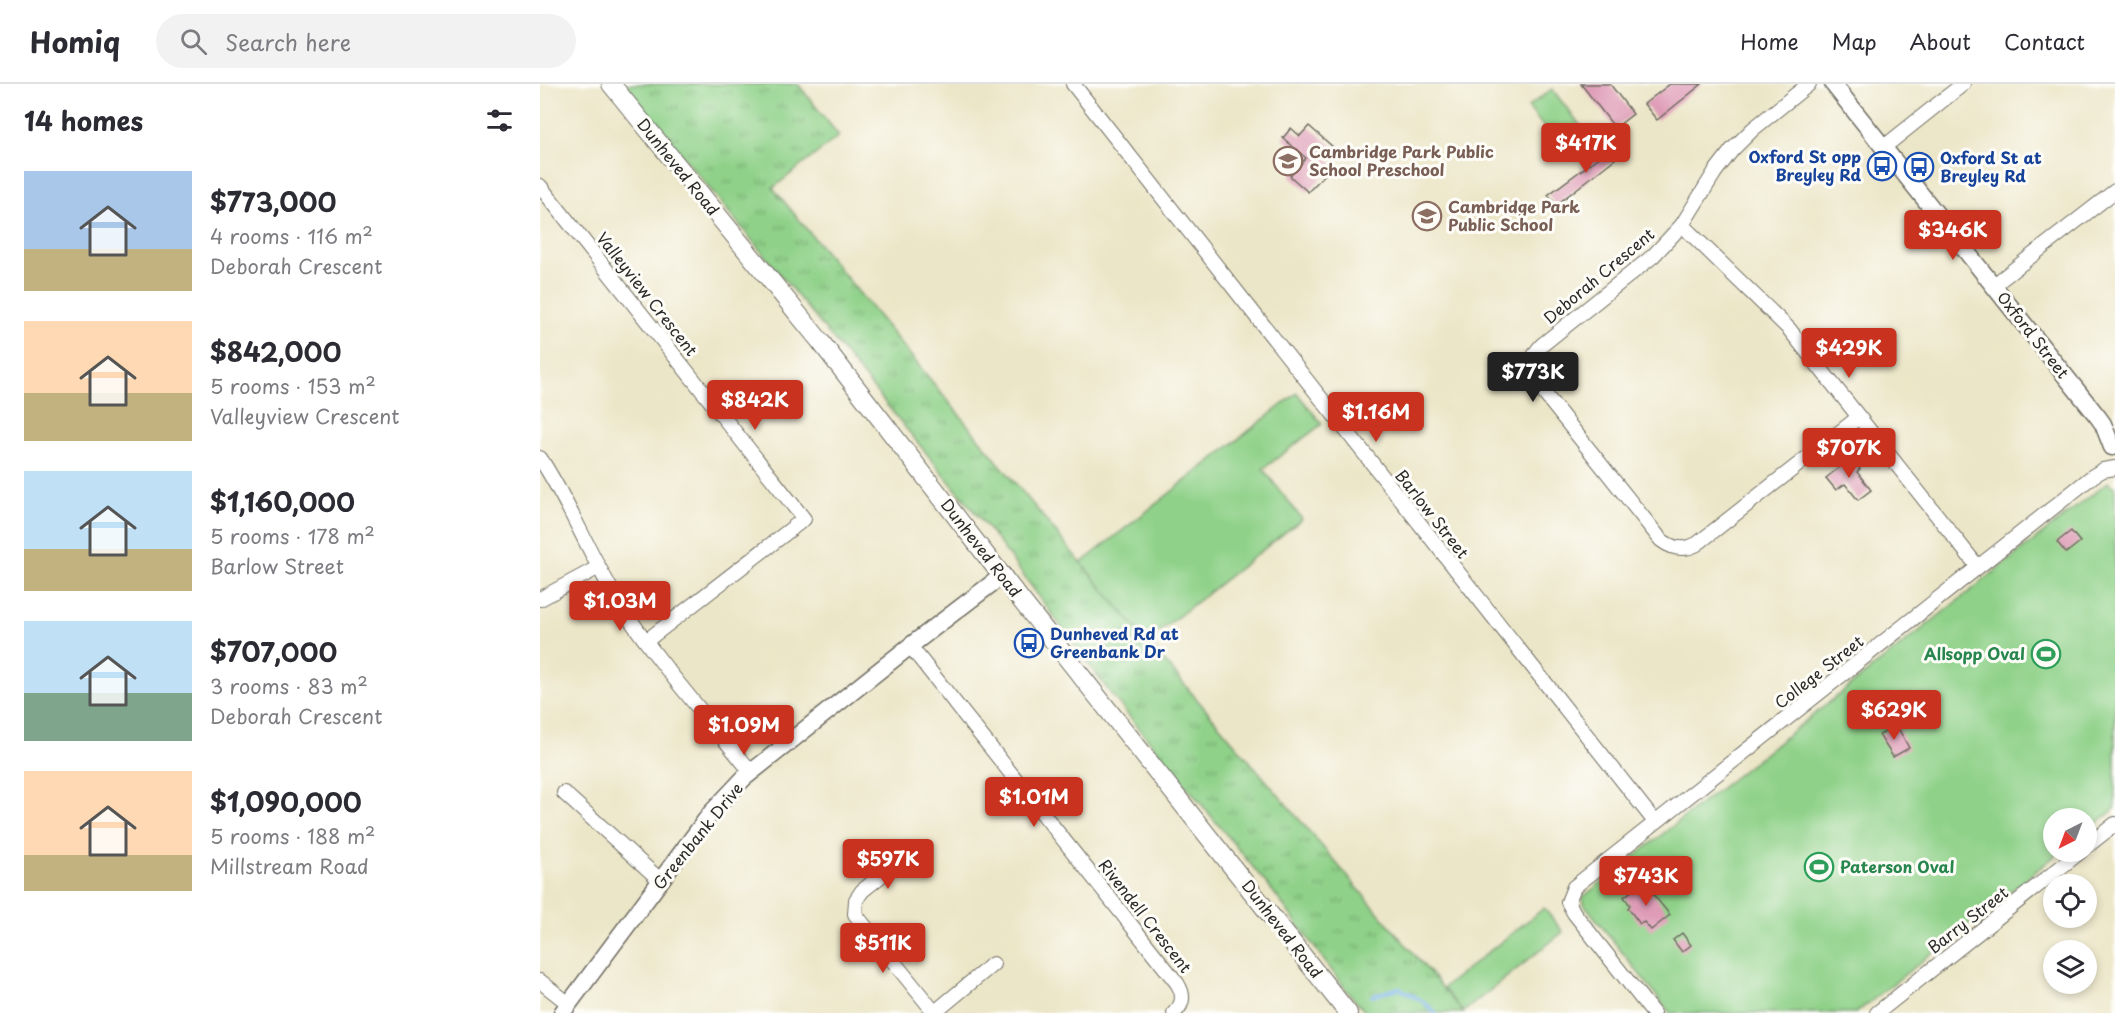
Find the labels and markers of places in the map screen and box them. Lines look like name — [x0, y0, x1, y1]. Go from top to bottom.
pin: $417K — [1544, 123, 1628, 174]
place label: Cambridge Park Public School Preschool — [1309, 139, 1494, 181]
place label: Oxford St opp Breyley Rd — [1749, 144, 1861, 186]
school or university icon: Cambridge Park Public School Preschool — [1272, 145, 1304, 177]
place label: Oxford St at Breyley Rd — [1940, 145, 2042, 187]
bus stop icon: Oxford St opp Breyley Rd — [1866, 150, 1898, 182]
bus stop icon: Oxford St at Breyley Rd — [1903, 151, 1935, 183]
place label: Cambridge Park Public School — [1448, 194, 1580, 236]
school or university icon: Cambridge Park Public School — [1411, 200, 1443, 232]
pin: $346K — [1911, 210, 1995, 261]
pin: $429K — [1807, 328, 1891, 379]
pin: $773K — [1491, 352, 1575, 403]
pin: $842K — [713, 380, 797, 431]
pin: $1.16M — [1327, 392, 1425, 443]
pin: $707K — [1807, 428, 1891, 479]
pin: $1.03M — [571, 581, 669, 632]
place label: Dunheved Rd at Greenbank Dr — [1050, 621, 1179, 663]
bus stop icon: Dunheved Rd at Greenbank Dr — [1013, 627, 1045, 659]
sports icon: Allsopp Oval — [2030, 638, 2062, 670]
place label: Allsopp Oval — [1924, 641, 2025, 665]
pin: $629K — [1852, 690, 1936, 741]
pin: $1.09M — [695, 705, 793, 756]
pin: $1.01M — [985, 777, 1083, 828]
pin: $597K — [846, 839, 930, 890]
sports icon: Paterson Oval — [1803, 851, 1835, 883]
place label: Paterson Oval — [1840, 854, 1954, 878]
pin: $743K — [1604, 856, 1688, 907]
pin: $511K — [841, 923, 925, 974]

